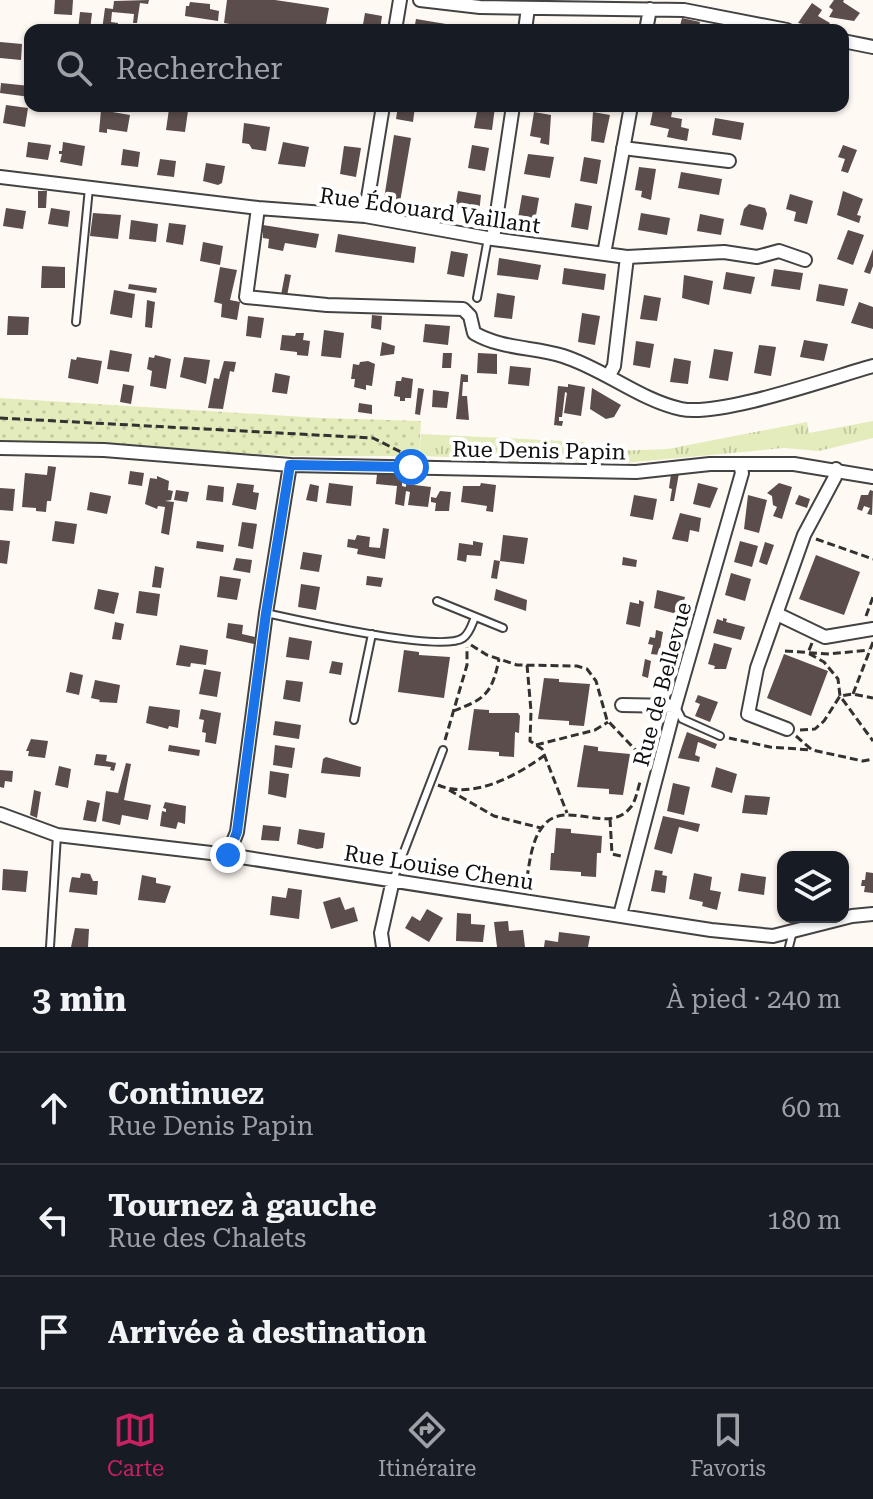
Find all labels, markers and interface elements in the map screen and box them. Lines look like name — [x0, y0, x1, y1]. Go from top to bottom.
search box — [24, 24, 849, 112]
icon: search — [52, 46, 96, 90]
text: Rechercher — [116, 51, 283, 86]
street label: Rue Édouard Vaillant — [318, 182, 542, 238]
street label: Rue Denis Papin — [452, 436, 626, 465]
route start — [393, 449, 429, 485]
street label: Rue de Bellevue — [629, 599, 696, 769]
route end — [210, 837, 246, 873]
street label: Rue Louise Chenu — [342, 840, 536, 895]
map controls — [777, 851, 849, 923]
button: layers — [777, 851, 849, 923]
text: 3 min — [32, 979, 127, 1019]
text: À pied · 240 m — [666, 984, 841, 1014]
text: Continuez — [108, 1076, 264, 1111]
icon: ahead — [32, 1086, 76, 1130]
text: 60 m — [782, 1093, 841, 1123]
text: Rue Denis Papin — [108, 1111, 313, 1141]
text: Tournez à gauche — [108, 1188, 377, 1223]
icon: left — [32, 1198, 76, 1242]
text: 180 m — [767, 1205, 841, 1235]
text: Rue des Chalets — [108, 1223, 306, 1253]
icon: arrive — [32, 1310, 76, 1354]
text: Arrivée à destination — [108, 1315, 427, 1350]
tab: Carte — [107, 1408, 164, 1481]
tab: Itinéraire — [378, 1408, 476, 1481]
tab: Favoris — [690, 1408, 766, 1481]

